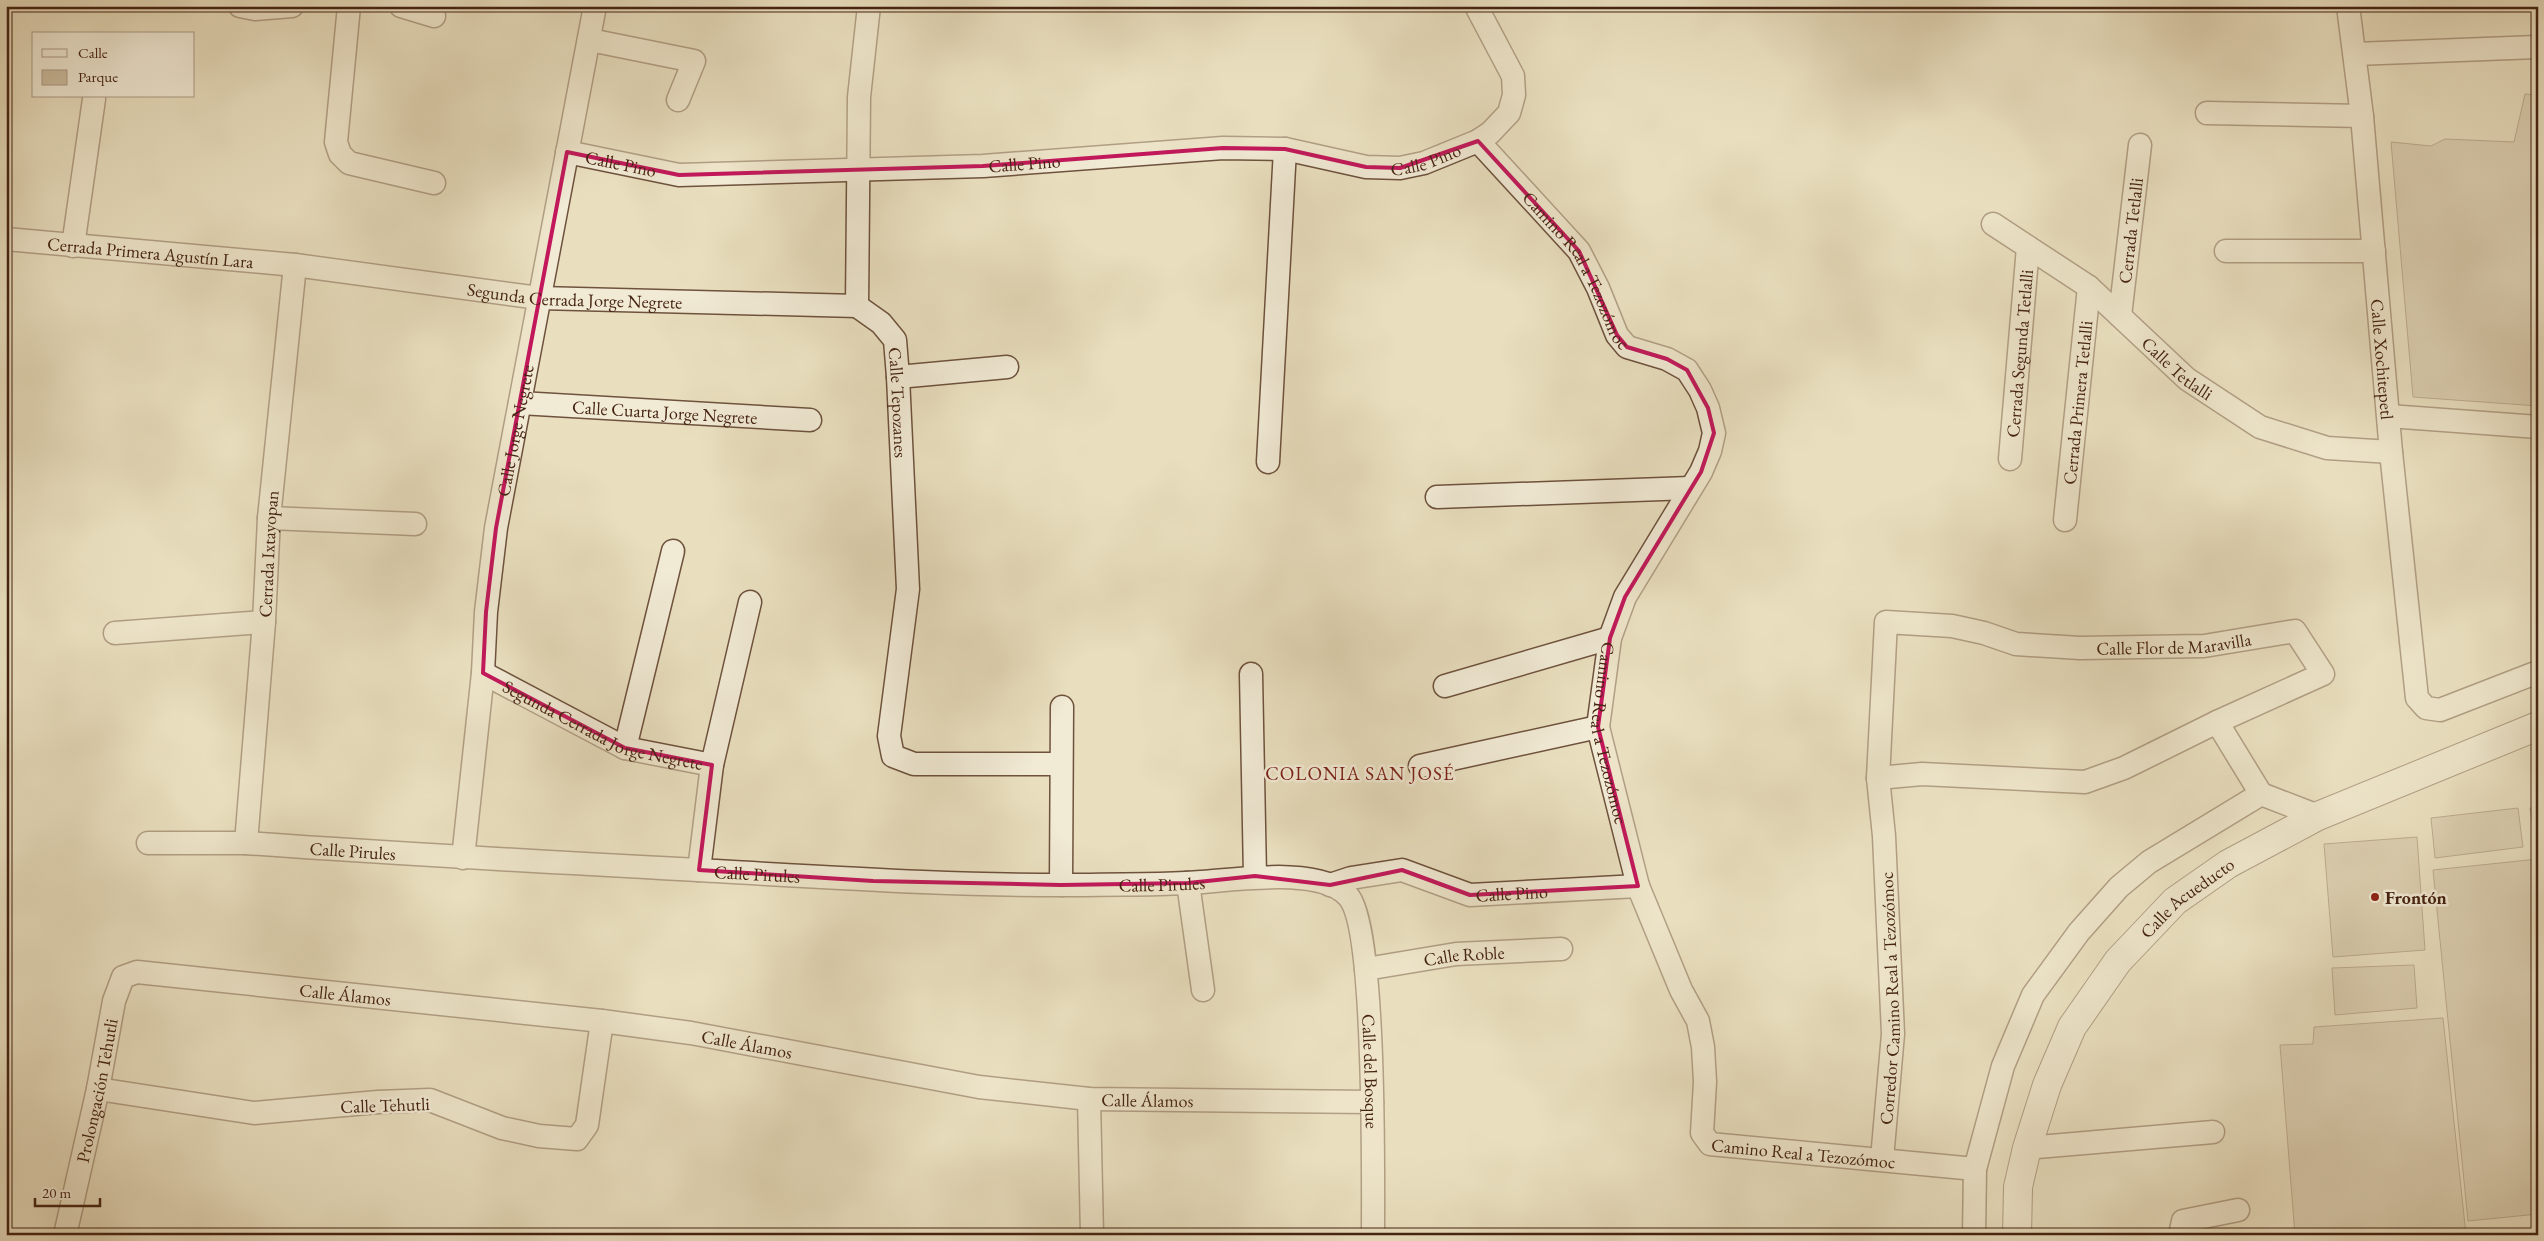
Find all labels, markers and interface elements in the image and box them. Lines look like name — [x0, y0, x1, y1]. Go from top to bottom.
legend — [32, 32, 195, 98]
text: Calle — [78, 43, 108, 62]
text: Parque — [78, 67, 118, 86]
street label: Calle Pino — [1390, 138, 1464, 180]
street label: Calle Pino — [583, 145, 659, 182]
street label: Calle Pino — [988, 149, 1061, 177]
street label: Cerrada Tetlalli — [2112, 176, 2148, 285]
street label: Camino Real a Tezozómoc — [1518, 186, 1635, 354]
street label: Cerrada Primera Agustín Lara — [46, 231, 255, 273]
street label: Cerrada Segunda Tetlalli — [2000, 268, 2038, 438]
street label: Segunda Cerrada Jorge Negrete — [466, 277, 683, 313]
street label: Calle Xochitepetl — [2366, 298, 2400, 420]
street label: Cerrada Primera Tetlalli — [2057, 319, 2097, 486]
street label: Calle Tetlalli — [2137, 331, 2218, 405]
street label: Calle Tepozanes — [884, 346, 913, 458]
street label: Calle Jorge Negrete — [491, 363, 538, 498]
street label: Calle Cuarta Jorge Negrete — [571, 395, 758, 428]
street label: Cerrada Ixtayopan — [253, 489, 283, 618]
street label: Calle Flor de Maravilla — [2096, 627, 2254, 659]
street label: Camino Real a Tezozómoc — [1586, 641, 1633, 826]
street label: Segunda Cerrada Jorge Negrete — [499, 674, 705, 774]
district label: COLONIA SAN JOSÉ — [1265, 761, 1455, 786]
street label: Calle Pirules — [309, 836, 397, 865]
street label: Calle Acueducto — [2135, 852, 2238, 943]
street label: Calle Pirules — [713, 859, 801, 887]
street label: Calle Pirules — [1119, 870, 1206, 896]
street label: Corredor Camino Real a Tezozómoc — [1874, 872, 1905, 1126]
street label: Calle Pino — [1475, 879, 1548, 906]
place label: Frontón — [2385, 886, 2447, 909]
marker: Frontón — [2369, 891, 2381, 903]
street label: Calle Roble — [1422, 940, 1505, 971]
street label: Calle Álamos — [298, 978, 392, 1010]
street label: Calle del Bosque — [1357, 1013, 1384, 1129]
street label: Prolongación Tehutli — [70, 1016, 122, 1165]
street label: Calle Álamos — [700, 1024, 795, 1063]
street label: Calle Álamos — [1101, 1088, 1194, 1112]
street label: Calle Tehutli — [340, 1092, 431, 1118]
street label: Camino Real a Tezozómoc — [1710, 1133, 1896, 1173]
scale bar — [35, 1176, 100, 1208]
text: 20 m — [42, 1183, 71, 1202]

